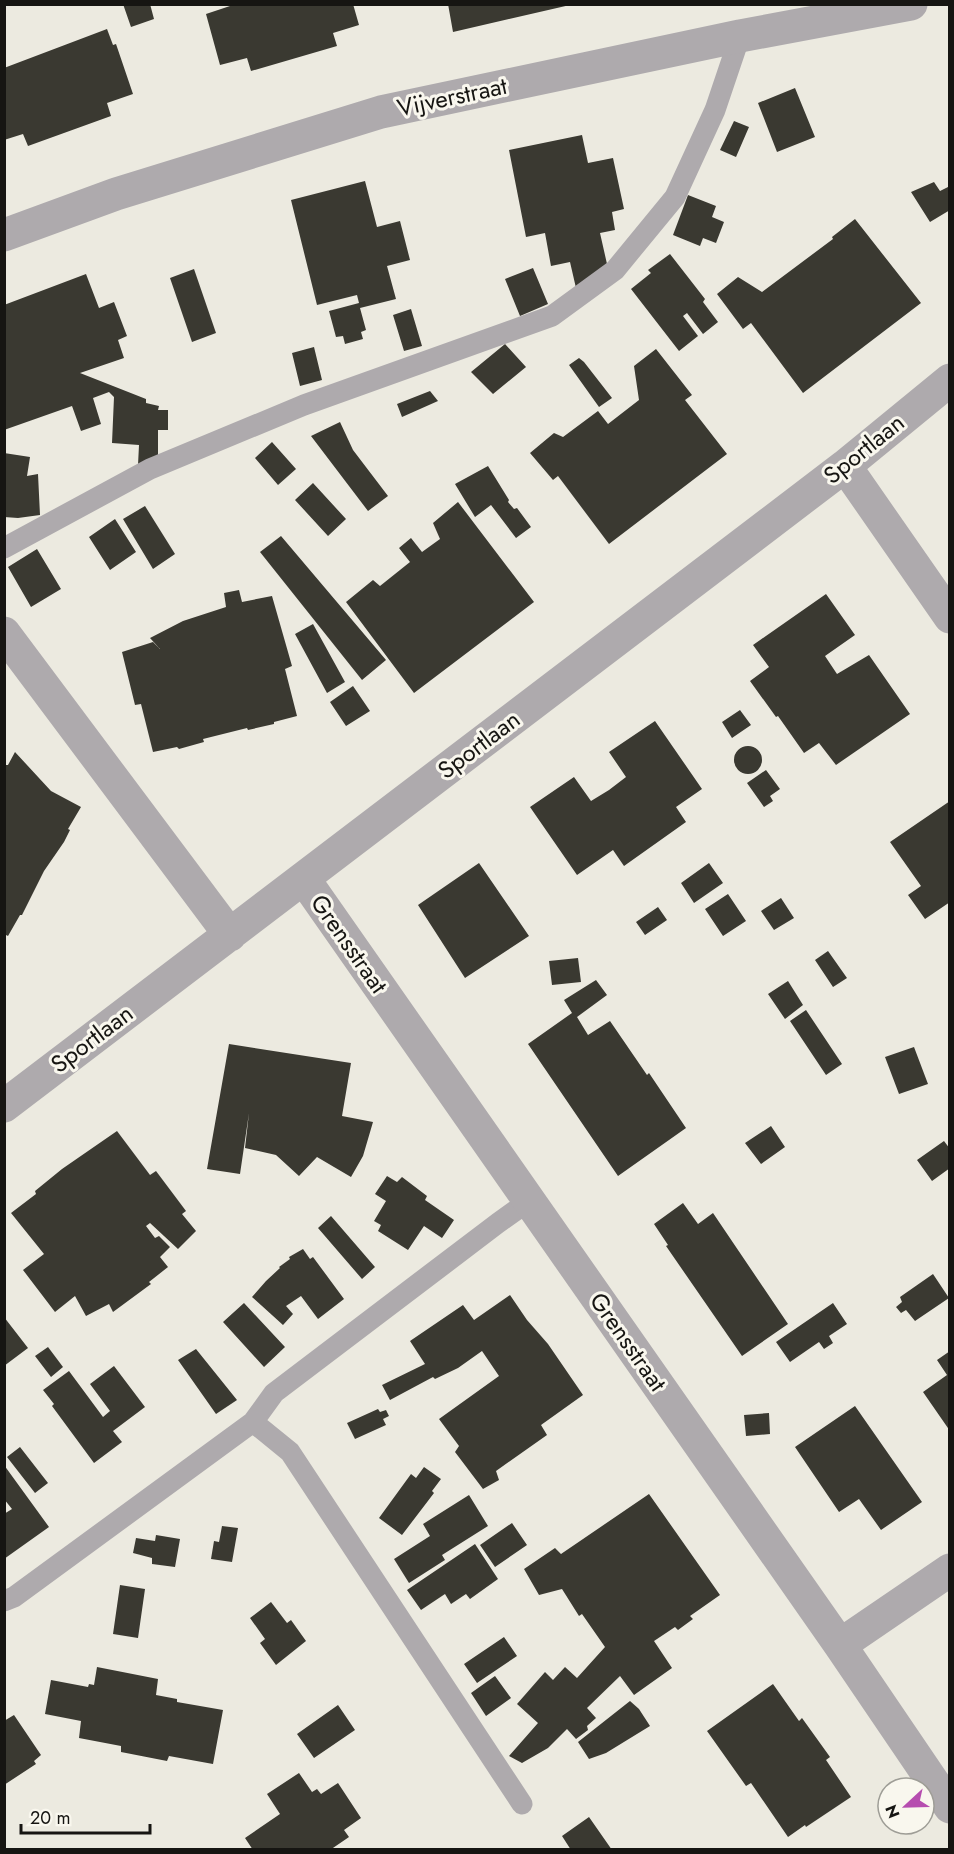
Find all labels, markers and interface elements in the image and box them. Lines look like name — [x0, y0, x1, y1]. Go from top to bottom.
street label: Vijverstraat — [394, 68, 510, 125]
street label: Sportlaan — [816, 405, 912, 492]
street label: Sportlaan — [430, 702, 527, 787]
street label: Grensstraat — [302, 887, 396, 1000]
street label: Sportlaan — [43, 996, 140, 1081]
street label: Grensstraat — [581, 1285, 675, 1398]
north arrow — [876, 1776, 936, 1836]
scale bar — [21, 1797, 150, 1835]
text: N — [880, 1801, 906, 1822]
text: 20 m — [30, 1805, 70, 1831]

